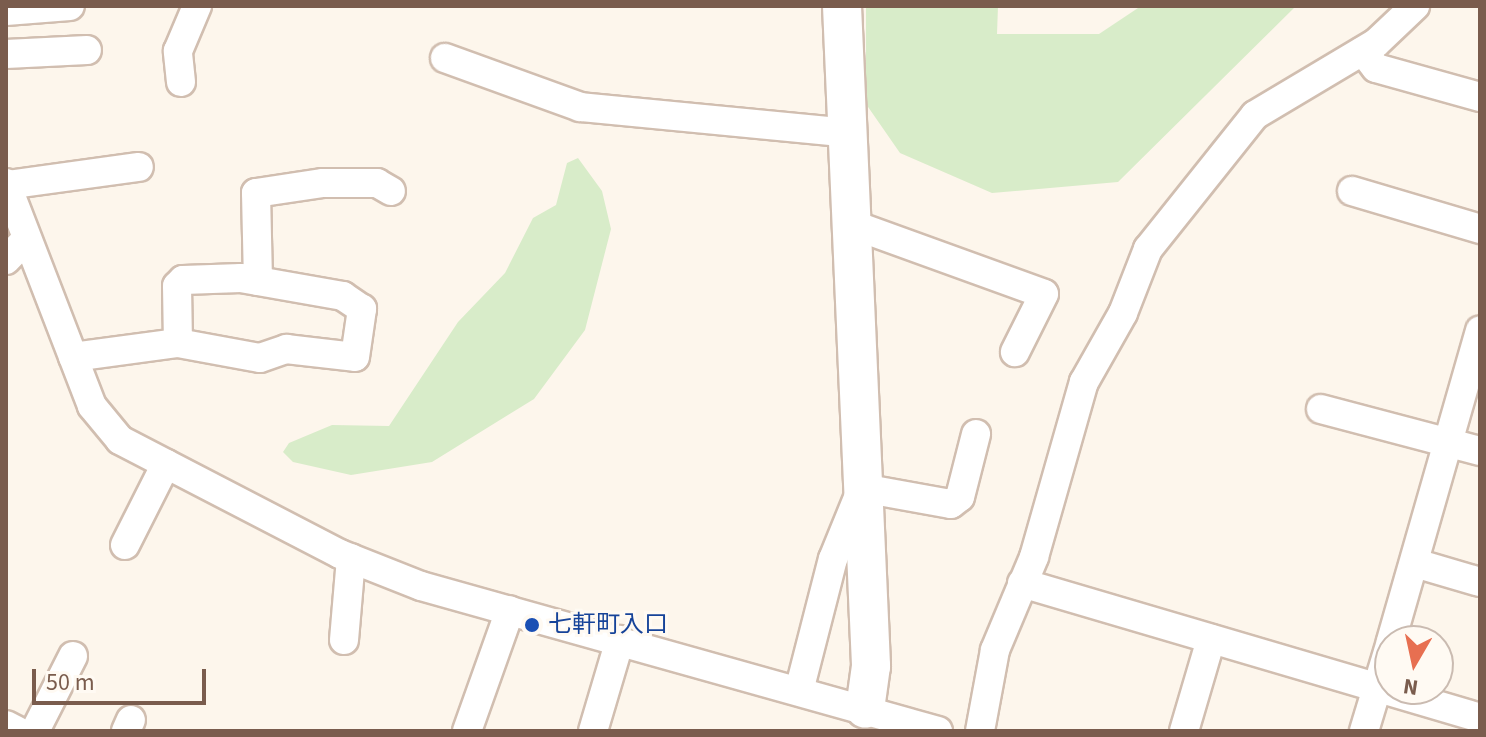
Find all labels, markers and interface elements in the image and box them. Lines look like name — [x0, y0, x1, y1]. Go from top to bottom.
place label: 七軒町入口 — [548, 611, 668, 639]
marker: 七軒町入口 — [523, 616, 541, 634]
north arrow — [1374, 625, 1454, 705]
scale bar — [36, 653, 210, 703]
text: 50 m — [46, 665, 95, 700]
text: N — [1401, 670, 1420, 704]

